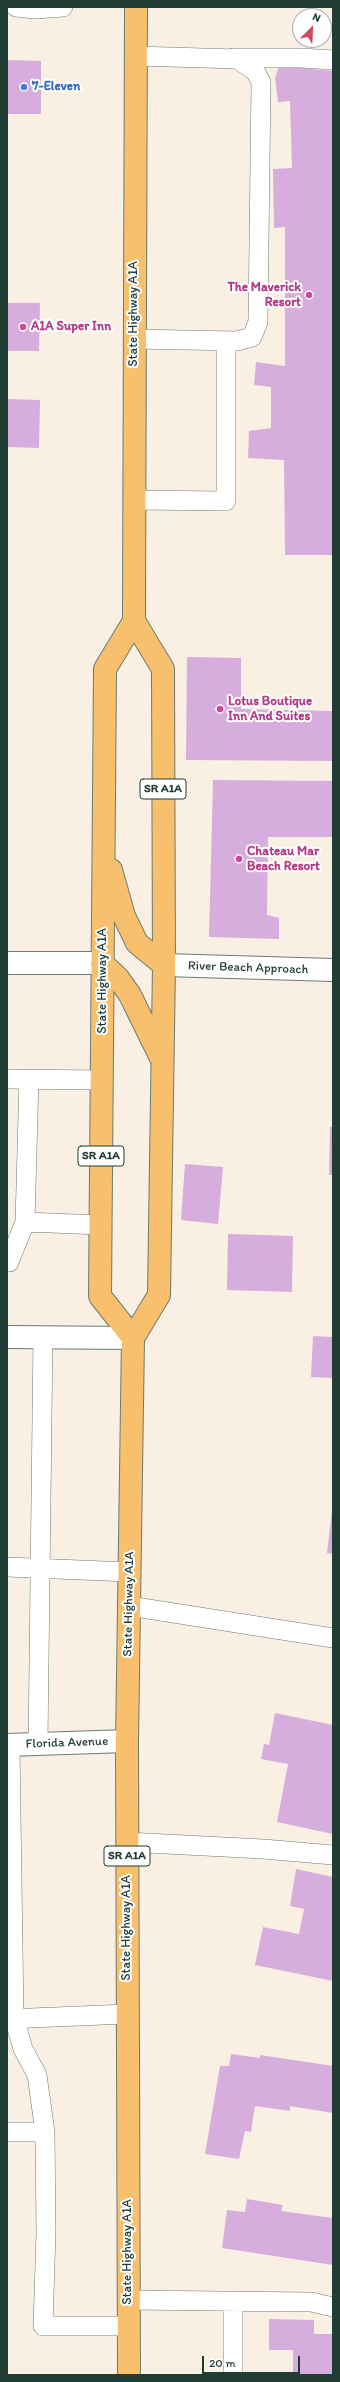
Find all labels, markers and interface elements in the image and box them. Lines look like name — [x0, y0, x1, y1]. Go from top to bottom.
north arrow — [292, 8, 332, 48]
text: N — [311, 10, 323, 25]
place label: 7-Eleven — [32, 79, 80, 95]
marker: 7-Eleven — [19, 82, 29, 92]
street label: State Highway A1A — [126, 261, 142, 367]
place label: The Maverick Resort — [227, 280, 301, 311]
marker: The Maverick Resort — [304, 290, 314, 300]
place label: A1A Super Inn — [31, 319, 111, 335]
marker: A1A Super Inn — [18, 322, 28, 332]
place label: Lotus Boutique Inn And Suites — [228, 694, 312, 725]
marker: Lotus Boutique Inn And Suites — [215, 704, 225, 714]
road number: SR A1A — [140, 779, 186, 799]
place label: Chateau Mar Beach Resort — [247, 844, 320, 875]
marker: Chateau Mar Beach Resort — [234, 854, 244, 864]
street label: State Highway A1A — [95, 928, 111, 1034]
street label: River Beach Approach — [188, 958, 308, 978]
road number: SR A1A — [78, 1146, 124, 1166]
street label: State Highway A1A — [120, 1551, 138, 1657]
street label: Florida Avenue — [25, 1734, 109, 1752]
road number: SR A1A — [104, 1846, 150, 1866]
street label: State Highway A1A — [119, 1875, 135, 1981]
street label: State Highway A1A — [120, 2199, 136, 2305]
scale bar — [204, 2348, 302, 2374]
text: 20 m — [209, 2356, 236, 2370]

